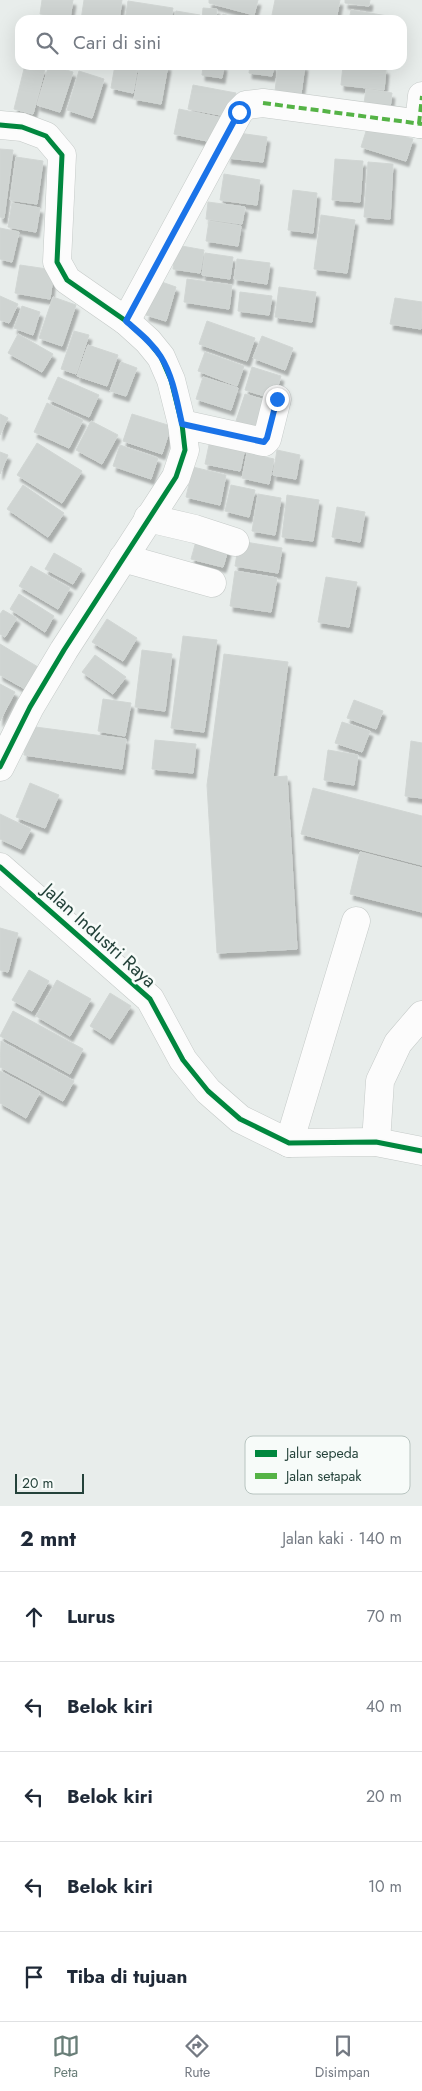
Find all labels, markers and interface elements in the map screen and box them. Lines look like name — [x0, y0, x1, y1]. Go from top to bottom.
search box — [15, 15, 407, 70]
icon: search — [33, 29, 61, 57]
text: Cari di sini — [73, 29, 161, 56]
route start — [228, 101, 251, 124]
route end — [266, 388, 289, 411]
street label: Jalan Industri Raya — [35, 875, 163, 994]
legend — [245, 1436, 410, 1494]
text: Jalur sepeda — [284, 1443, 358, 1463]
text: Jalan setapak — [284, 1466, 362, 1486]
scale bar — [15, 1471, 84, 1494]
text: 20 m — [22, 1473, 54, 1493]
text: 2 mnt — [20, 1524, 76, 1554]
text: Jalan kaki · 140 m — [282, 1527, 402, 1550]
icon: ahead — [20, 1603, 48, 1631]
text: Lurus — [67, 1603, 115, 1630]
text: 70 m — [367, 1605, 402, 1628]
icon: left — [20, 1693, 48, 1721]
text: Belok kiri — [67, 1693, 153, 1720]
text: 40 m — [366, 1695, 402, 1718]
icon: left — [20, 1783, 48, 1811]
text: Belok kiri — [67, 1783, 153, 1810]
text: 20 m — [366, 1785, 402, 1808]
icon: left — [20, 1873, 48, 1901]
text: Belok kiri — [67, 1873, 153, 1900]
text: 10 m — [368, 1875, 402, 1898]
icon: arrive — [20, 1963, 48, 1991]
text: Tiba di tujuan — [67, 1963, 187, 1990]
tab: Peta — [52, 2032, 80, 2082]
tab: Rute — [183, 2032, 211, 2082]
tab: Disimpan — [315, 2032, 370, 2082]

